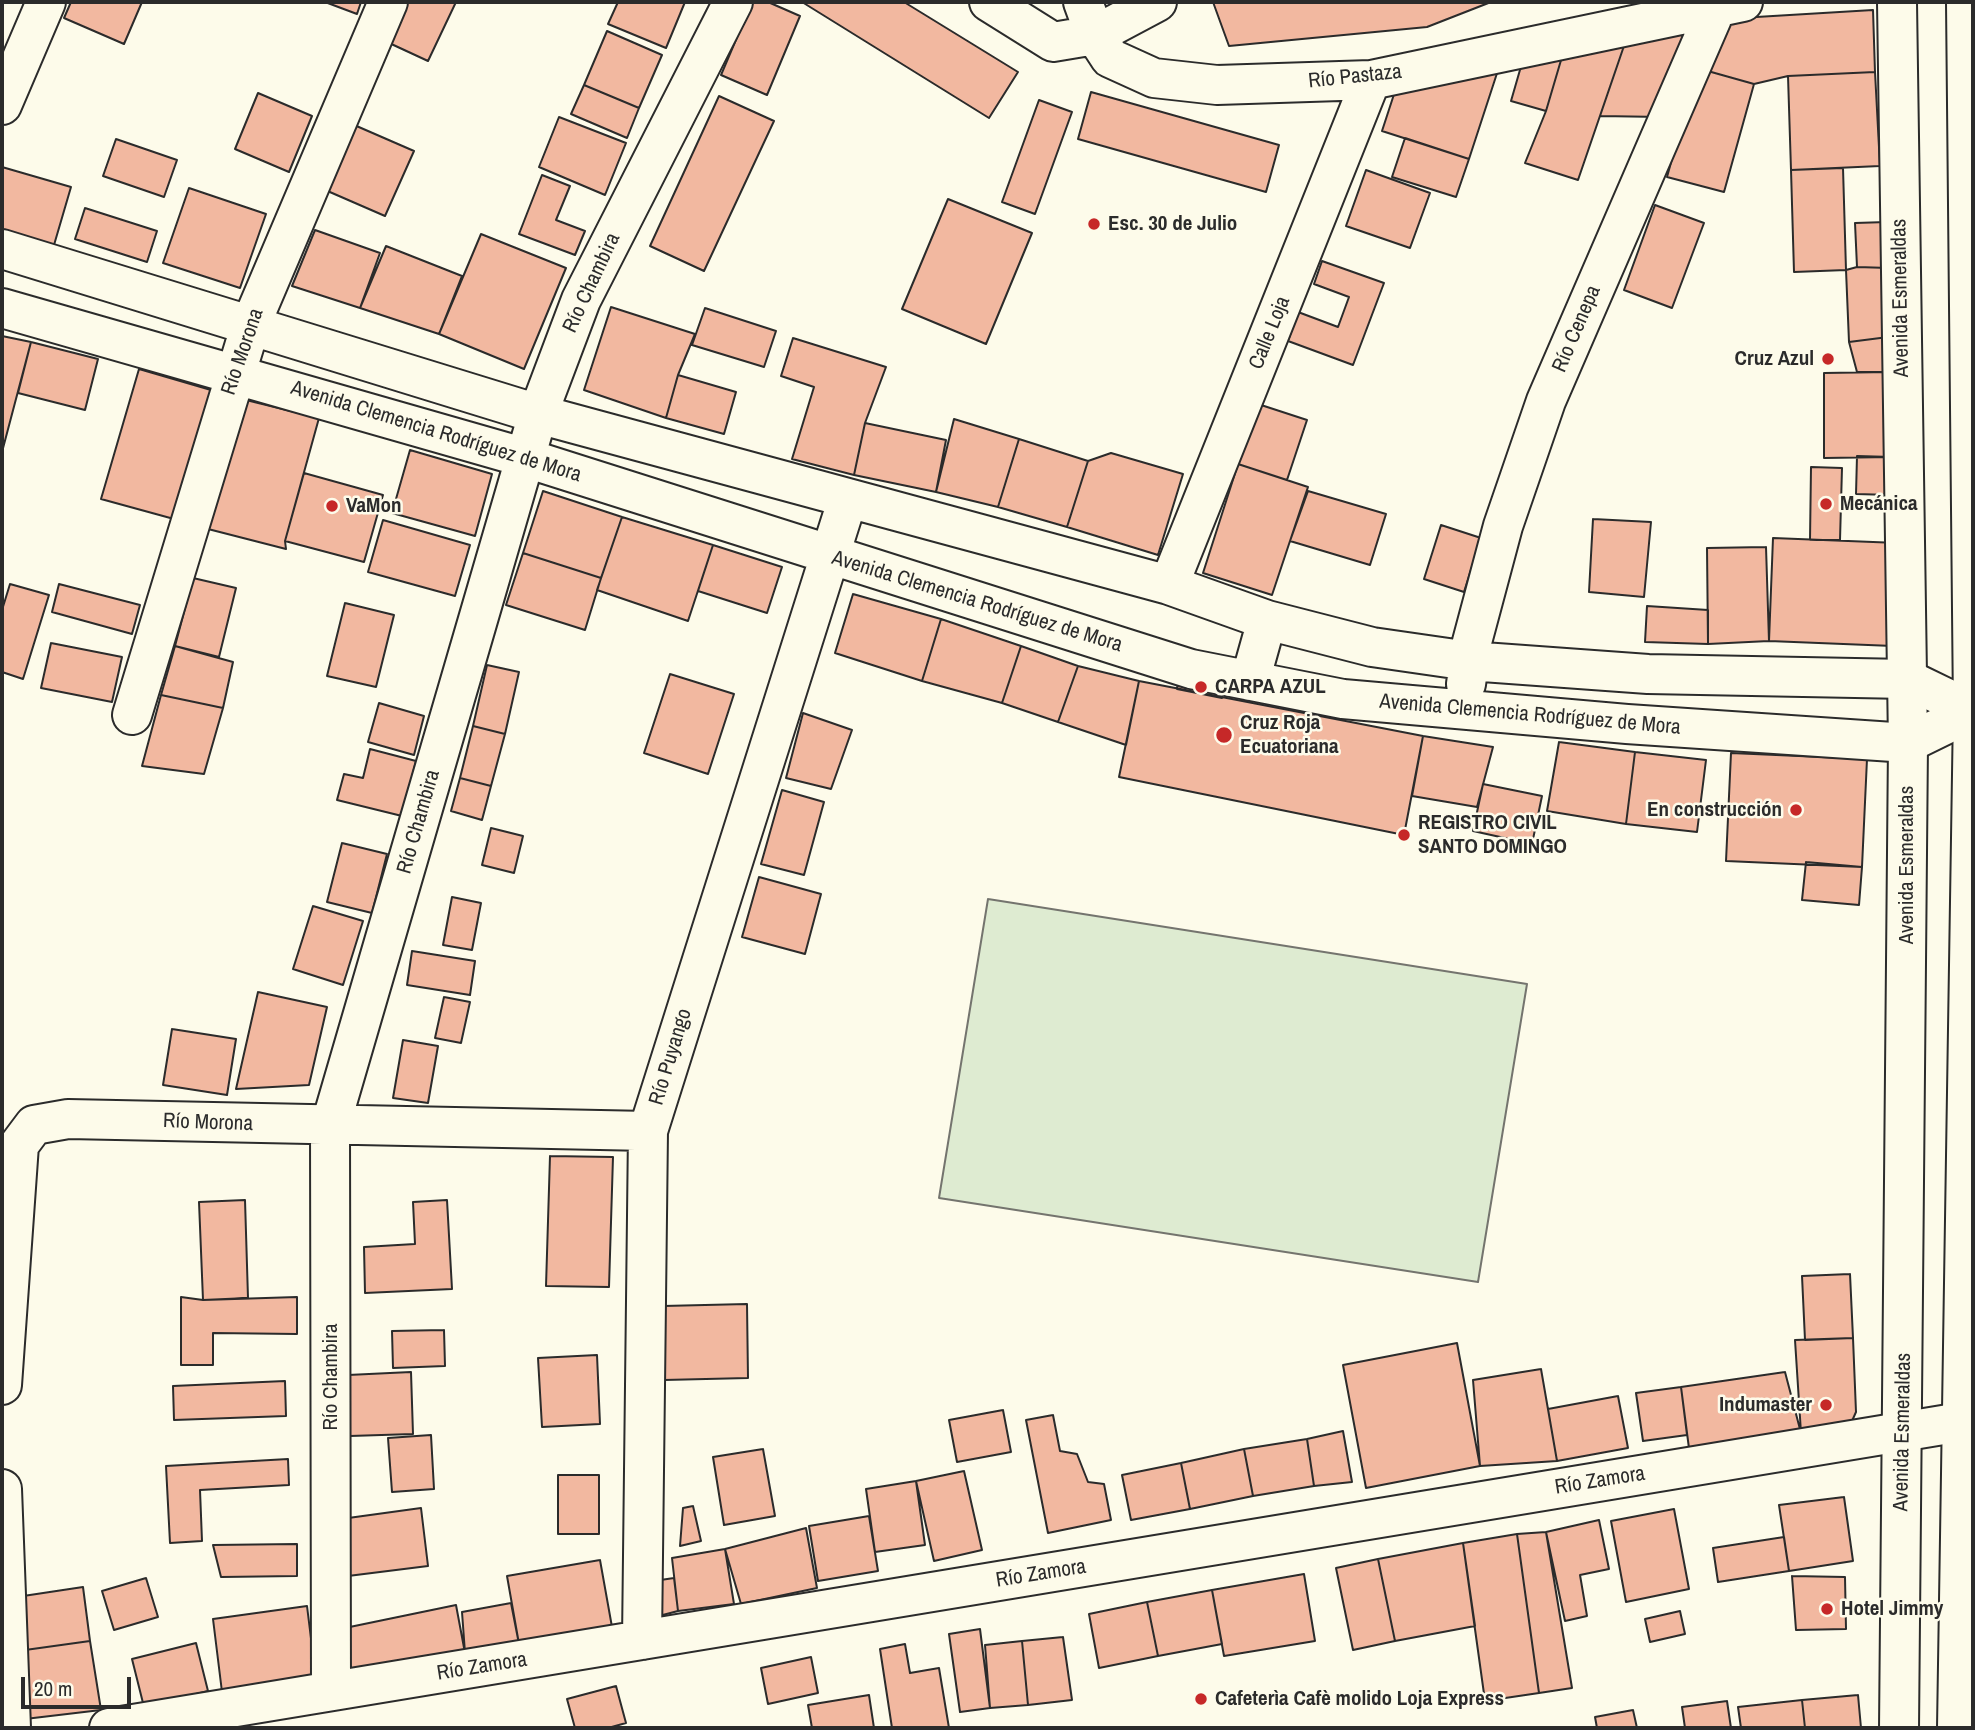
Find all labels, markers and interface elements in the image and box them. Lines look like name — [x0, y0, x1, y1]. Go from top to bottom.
street label: Río Pastaza — [1307, 60, 1403, 94]
place label: Esc. 30 de Julio — [1108, 211, 1237, 237]
marker: Esc. 30 de Julio — [1086, 216, 1102, 232]
street label: Avenida Esmeraldas — [1887, 218, 1915, 378]
street label: Río Chambira — [558, 229, 626, 337]
street label: Río Cenepa — [1547, 282, 1607, 376]
street label: Calle Loja — [1244, 293, 1296, 373]
street label: Río Morona — [216, 305, 270, 399]
place label: Cruz Azul — [1735, 346, 1814, 372]
marker: Cruz Azul — [1820, 351, 1836, 367]
street label: Avenida Clemencia Rodríguez de Mora — [288, 376, 584, 488]
place label: Mecánica — [1840, 491, 1918, 517]
place label: VaMon — [346, 493, 402, 519]
marker: Mecánica — [1818, 496, 1834, 512]
marker: VaMon — [324, 498, 340, 514]
street label: Avenida Clemencia Rodríguez de Mora — [829, 546, 1125, 658]
place label: CARPA AZUL — [1215, 674, 1326, 700]
marker: CARPA AZUL — [1193, 679, 1209, 695]
street label: Avenida Clemencia Rodríguez de Mora — [1378, 689, 1682, 741]
place label: Cruz Roja Ecuatoriana — [1240, 710, 1339, 760]
marker: Cruz Roja Ecuatoriana — [1214, 725, 1234, 745]
street label: Río Chambira — [392, 767, 446, 877]
street label: Avenida Esmeraldas — [1894, 786, 1920, 944]
place label: En construcción — [1647, 797, 1782, 823]
marker: En construcción — [1788, 802, 1804, 818]
place label: REGISTRO CIVIL SANTO DOMINGO — [1418, 810, 1567, 860]
marker: REGISTRO CIVIL SANTO DOMINGO — [1396, 827, 1412, 843]
street label: Río Puyango — [644, 1006, 698, 1108]
street label: Río Morona — [163, 1109, 253, 1137]
street label: Río Chambira — [318, 1323, 344, 1431]
street label: Avenida Esmeraldas — [1889, 1352, 1917, 1512]
place label: Indumaster — [1719, 1392, 1812, 1418]
marker: Indumaster — [1818, 1397, 1834, 1413]
street label: Río Zamora — [1553, 1461, 1647, 1501]
street label: Río Zamora — [994, 1554, 1088, 1594]
place label: Hotel Jimmy — [1841, 1596, 1943, 1622]
marker: Hotel Jimmy — [1819, 1601, 1835, 1617]
street label: Río Zamora — [435, 1647, 529, 1687]
scale bar — [24, 1664, 135, 1708]
text: 20 m — [34, 1674, 72, 1703]
place label: Cafeterìa Cafè molido Loja Express — [1215, 1686, 1504, 1712]
marker: Cafeterìa Cafè molido Loja Express — [1193, 1691, 1209, 1707]

